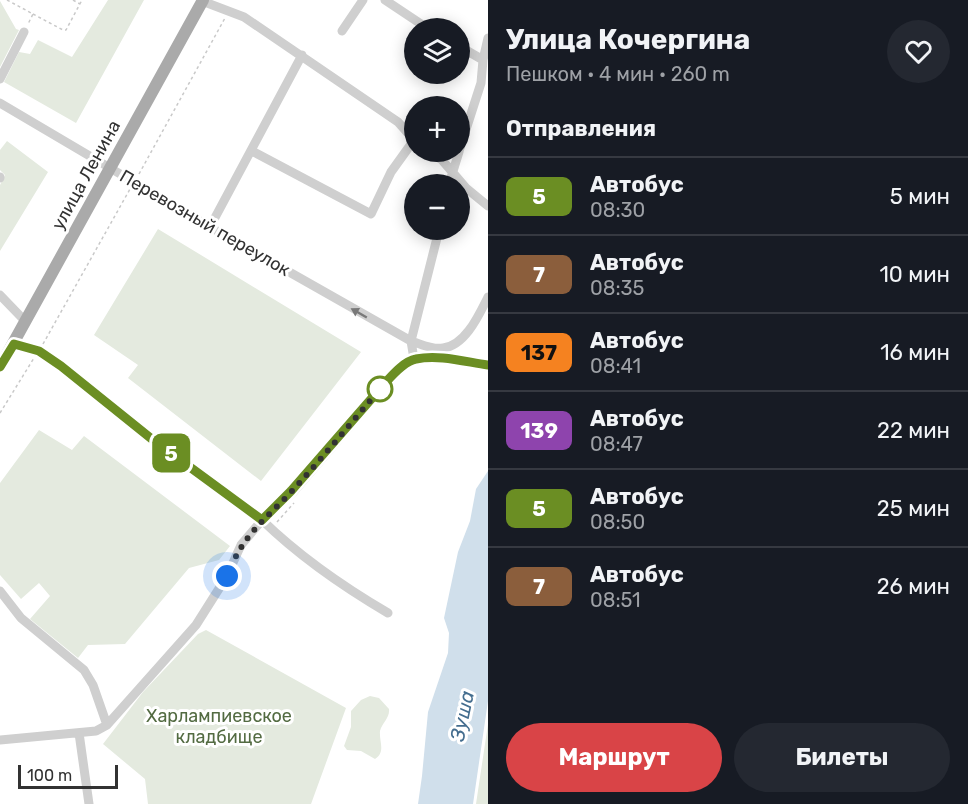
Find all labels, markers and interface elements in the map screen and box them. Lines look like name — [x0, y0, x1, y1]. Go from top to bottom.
map controls — [404, 18, 470, 240]
button: layers — [404, 18, 470, 84]
button: heart — [887, 20, 950, 83]
text: Улица Кочергина — [506, 23, 750, 56]
text: Пешком · 4 мин · 260 m — [506, 62, 730, 86]
button: + — [404, 96, 470, 162]
text: Отправления — [506, 115, 656, 142]
street label: улица Ленина — [47, 116, 125, 234]
street label: Перевозный переулок — [116, 165, 295, 281]
text: Автобус — [590, 171, 684, 198]
button: − — [404, 174, 470, 240]
text: 5 мин — [890, 183, 950, 210]
text: 5 — [532, 184, 546, 209]
text: 08:30 — [590, 198, 645, 222]
text: Автобус — [590, 249, 684, 276]
text: 10 мин — [879, 261, 950, 288]
text: 7 — [533, 262, 545, 287]
text: 08:35 — [590, 276, 644, 300]
one-way arrow — [351, 308, 368, 318]
text: Автобус — [590, 327, 684, 354]
text: 16 мин — [880, 339, 950, 366]
text: 137 — [521, 340, 557, 365]
text: 08:41 — [590, 354, 641, 378]
unlabelled marker — [367, 376, 393, 402]
text: Автобус — [590, 405, 684, 432]
text: 22 мин — [877, 417, 950, 444]
text: 139 — [520, 418, 558, 443]
text: 08:47 — [590, 432, 643, 456]
line badge: 5 — [152, 434, 190, 472]
text: 5 — [164, 441, 178, 466]
text: Автобус — [590, 483, 684, 510]
text: 25 мин — [877, 495, 950, 522]
text: 5 — [532, 496, 546, 521]
text: 08:50 — [590, 510, 645, 534]
your location — [212, 561, 242, 591]
text: Автобус — [590, 561, 684, 588]
text: 26 мин — [877, 573, 950, 600]
text: 7 — [533, 574, 545, 599]
text: 08:51 — [590, 588, 641, 612]
water label: Зуша — [445, 688, 479, 744]
park label: Харлампиевское кладбище — [146, 705, 292, 748]
button: Маршрут — [506, 723, 722, 792]
button: Билеты — [734, 723, 950, 792]
scale bar — [18, 762, 118, 790]
text: 100 m — [27, 766, 72, 785]

